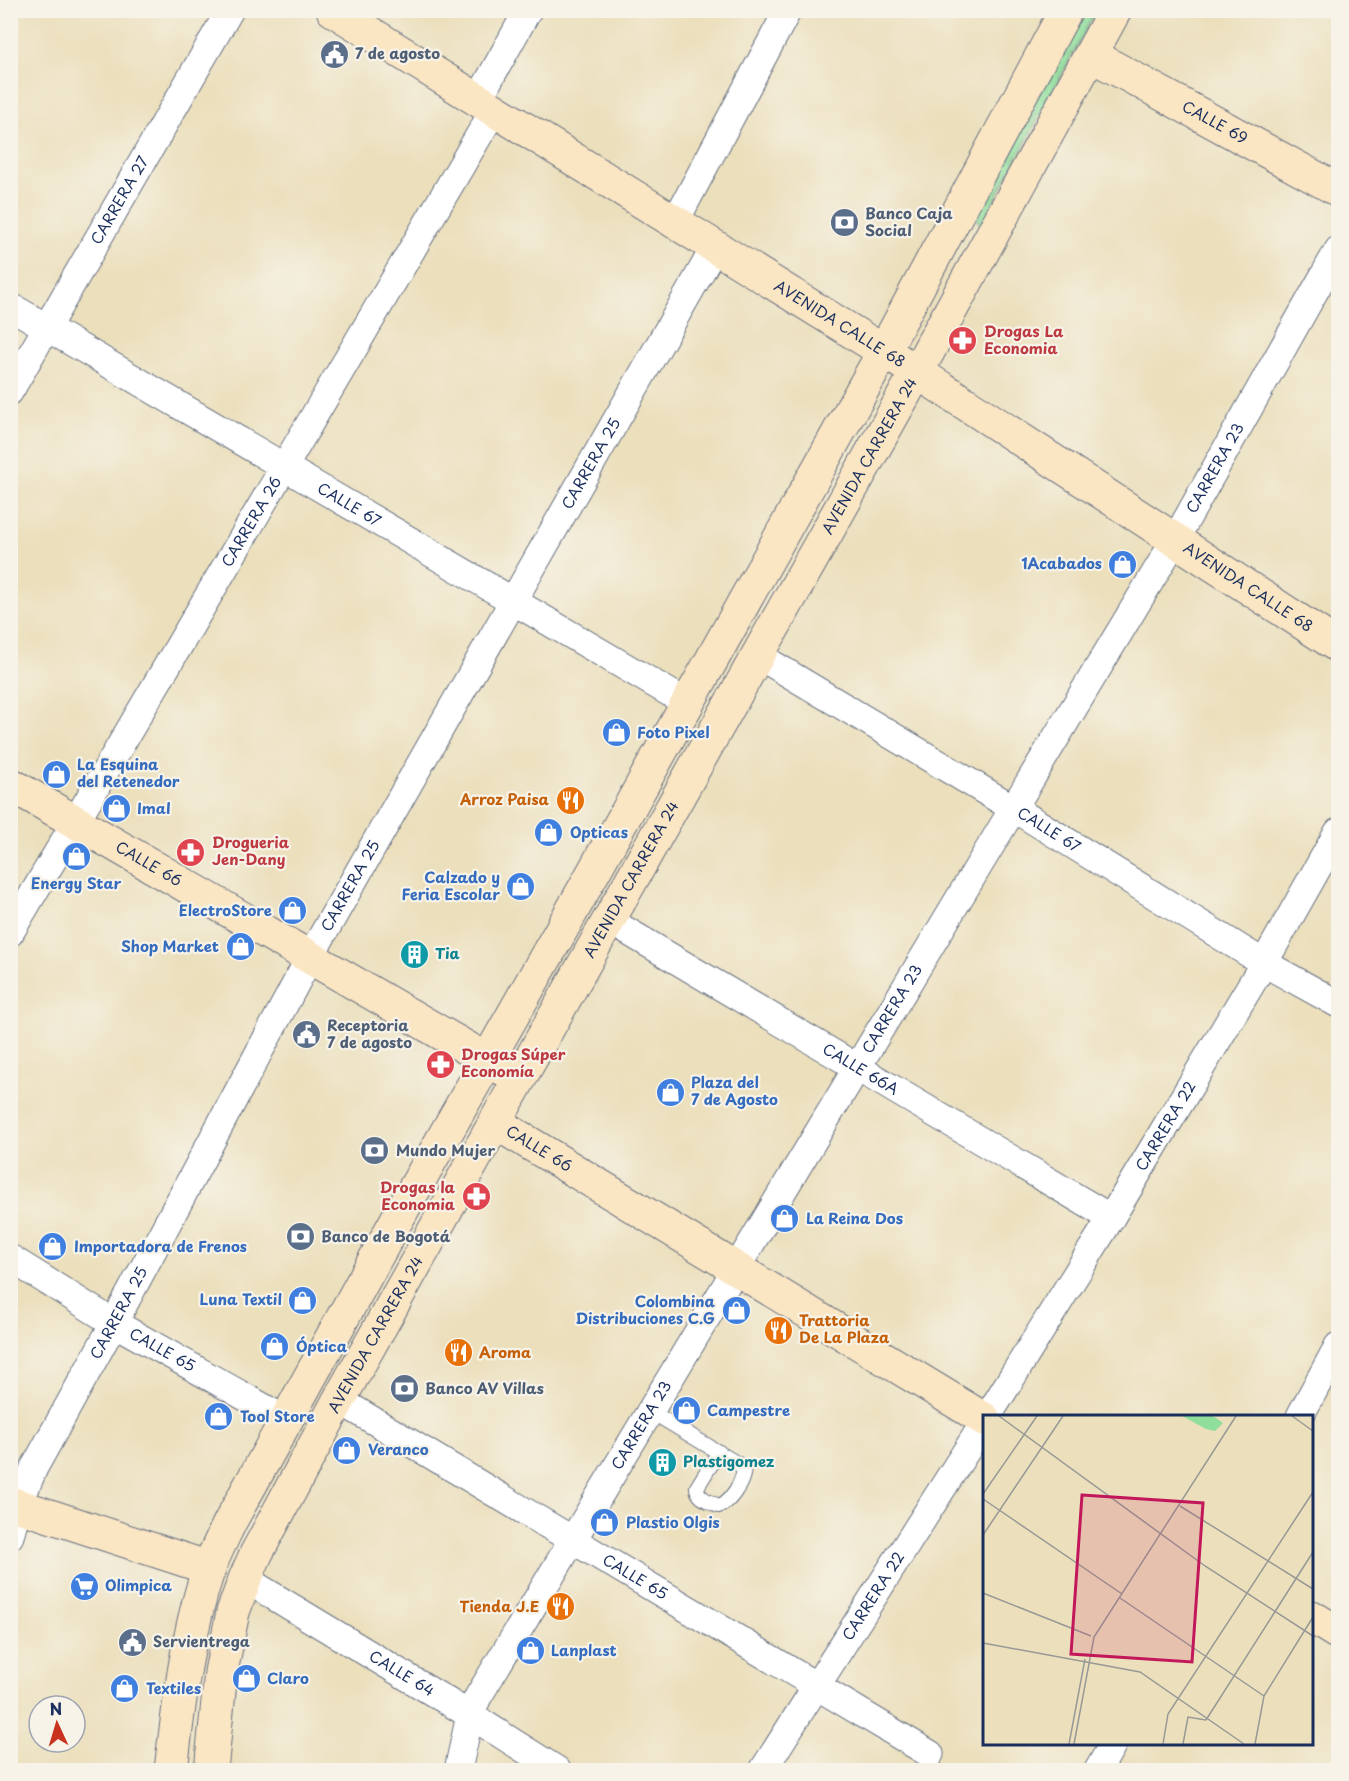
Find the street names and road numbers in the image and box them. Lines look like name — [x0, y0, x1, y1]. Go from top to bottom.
street label: CALLE 69 — [1178, 94, 1252, 149]
street label: CARRERA 27 — [84, 151, 154, 248]
street label: AVENIDA CALLE 68 — [770, 273, 910, 372]
street label: AVENIDA CARRERA 24 — [815, 373, 922, 538]
street label: CARRERA 25 — [555, 413, 625, 513]
street label: CARRERA 23 — [1179, 418, 1249, 517]
street label: CARRERA 26 — [215, 471, 286, 571]
street label: CALLE 67 — [313, 476, 386, 532]
street label: AVENIDA CALLE 68 — [1180, 536, 1318, 637]
street label: AVENIDA CARRERA 24 — [577, 796, 684, 962]
street label: CALLE 67 — [1013, 800, 1086, 857]
street label: CALLE 66 — [112, 834, 187, 891]
street label: CARRERA 25 — [314, 835, 385, 935]
street label: CARRERA 23 — [855, 959, 927, 1057]
street label: CALLE 66A — [819, 1037, 903, 1100]
street label: CARRERA 22 — [1129, 1076, 1201, 1175]
street label: CALLE 66 — [502, 1119, 577, 1177]
street label: AVENIDA CARRERA 24 — [321, 1251, 428, 1417]
street label: CARRERA 25 — [83, 1262, 152, 1363]
street label: CALLE 65 — [126, 1321, 200, 1377]
street label: CARRERA 23 — [605, 1376, 676, 1474]
street label: CALLE 65 — [599, 1547, 673, 1605]
street label: CARRERA 22 — [836, 1547, 909, 1644]
street label: CALLE 64 — [365, 1644, 440, 1701]

